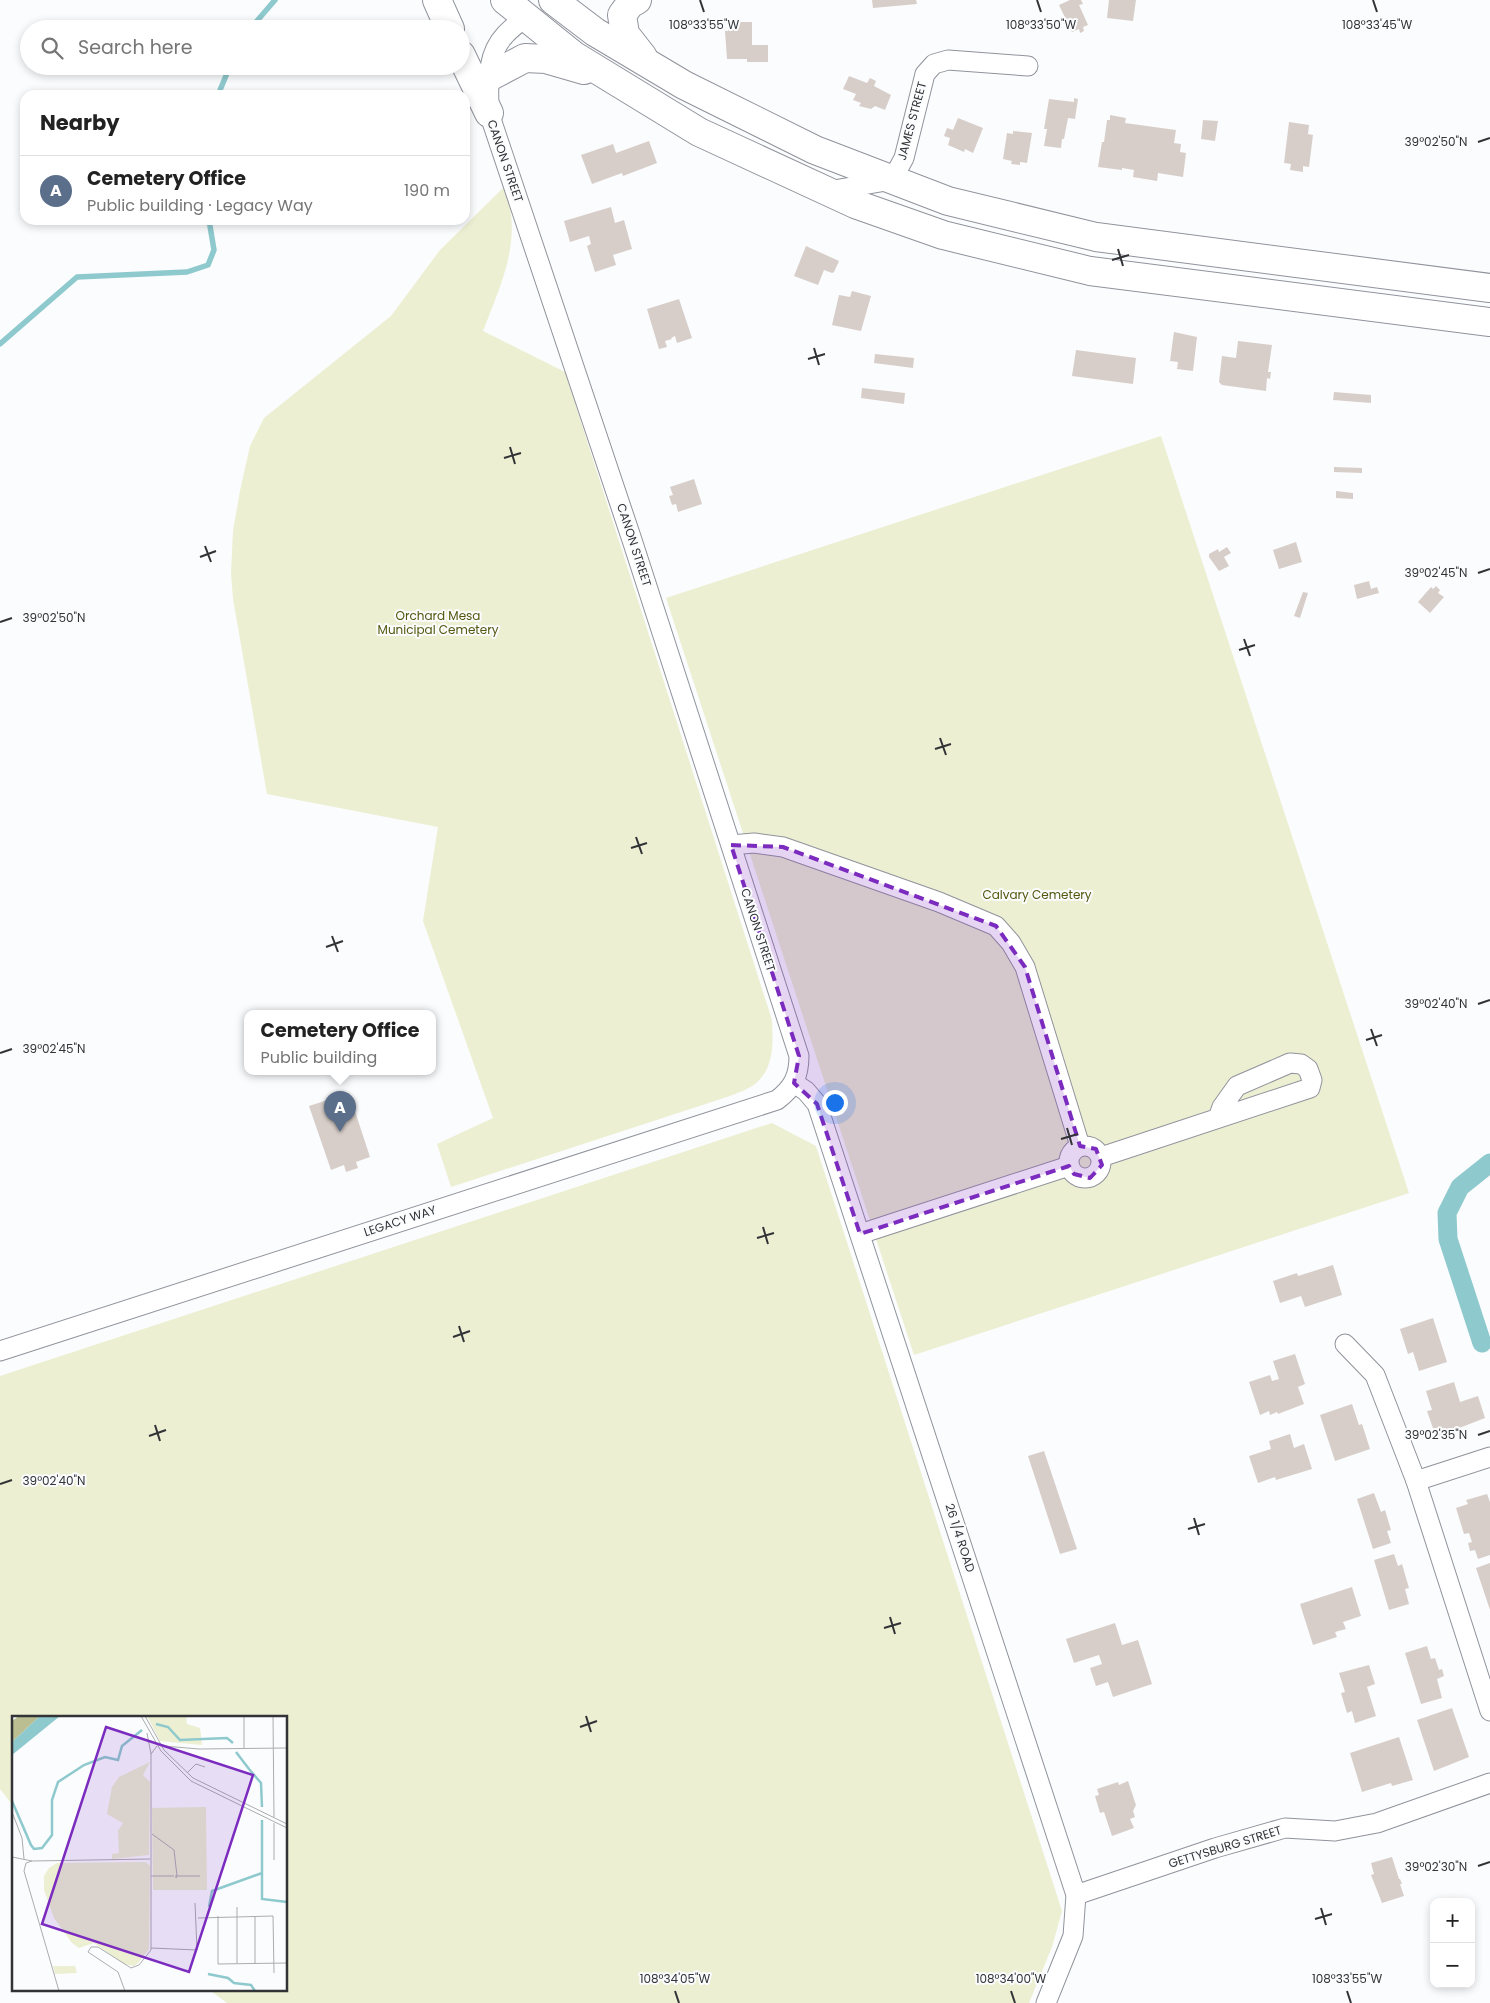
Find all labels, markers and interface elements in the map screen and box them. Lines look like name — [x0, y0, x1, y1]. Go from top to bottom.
text: 108°33'55"W — [669, 16, 739, 33]
text: 108°33'50"W — [1006, 16, 1076, 33]
text: 108°33'45"W — [1342, 16, 1412, 33]
search box — [20, 20, 470, 75]
icon: search — [38, 34, 66, 62]
text: Search here — [78, 34, 192, 61]
street label: JAMES STREET — [893, 79, 930, 162]
text: Nearby — [40, 108, 120, 137]
street label: CANON STREET — [483, 117, 528, 205]
text: 39°02'50"N — [1405, 133, 1467, 150]
text: Cemetery Office — [87, 165, 246, 192]
text: A — [50, 179, 62, 202]
text: 190 m — [404, 179, 450, 202]
text: Public building · Legacy Way — [87, 194, 313, 217]
street label: CANON STREET — [613, 501, 656, 589]
text: 39°02'45"N — [1405, 564, 1467, 581]
park label: Orchard Mesa Municipal Cemetery — [378, 607, 499, 638]
text: 39°02'50"N — [23, 609, 85, 626]
street label: CANON STREET — [737, 886, 780, 974]
park label: Calvary Cemetery — [982, 886, 1092, 903]
text: 39°02'40"N — [1405, 995, 1467, 1012]
popup — [244, 1010, 436, 1075]
text: Cemetery Office — [260, 1017, 420, 1044]
text: 39°02'45"N — [23, 1040, 85, 1057]
text: Public building — [260, 1046, 377, 1069]
your location — [822, 1090, 848, 1116]
pin: A — [324, 1091, 356, 1132]
street label: LEGACY WAY — [362, 1201, 438, 1240]
text: 39°02'35"N — [1405, 1426, 1467, 1443]
text: 39°02'40"N — [23, 1472, 85, 1489]
street label: 26 1/4 ROAD — [941, 1501, 980, 1574]
inset map — [12, 1716, 288, 1990]
street label: GETTYSBURG STREET — [1166, 1821, 1284, 1872]
text: 39°02'30"N — [1405, 1858, 1467, 1875]
map controls — [1430, 1898, 1475, 1988]
button: + — [1430, 1898, 1475, 1943]
button: − — [1430, 1943, 1475, 1988]
text: 108°34'05"W — [640, 1970, 711, 1987]
text: 108°34'00"W — [976, 1970, 1047, 1987]
text: 108°33'55"W — [1312, 1970, 1382, 1987]

